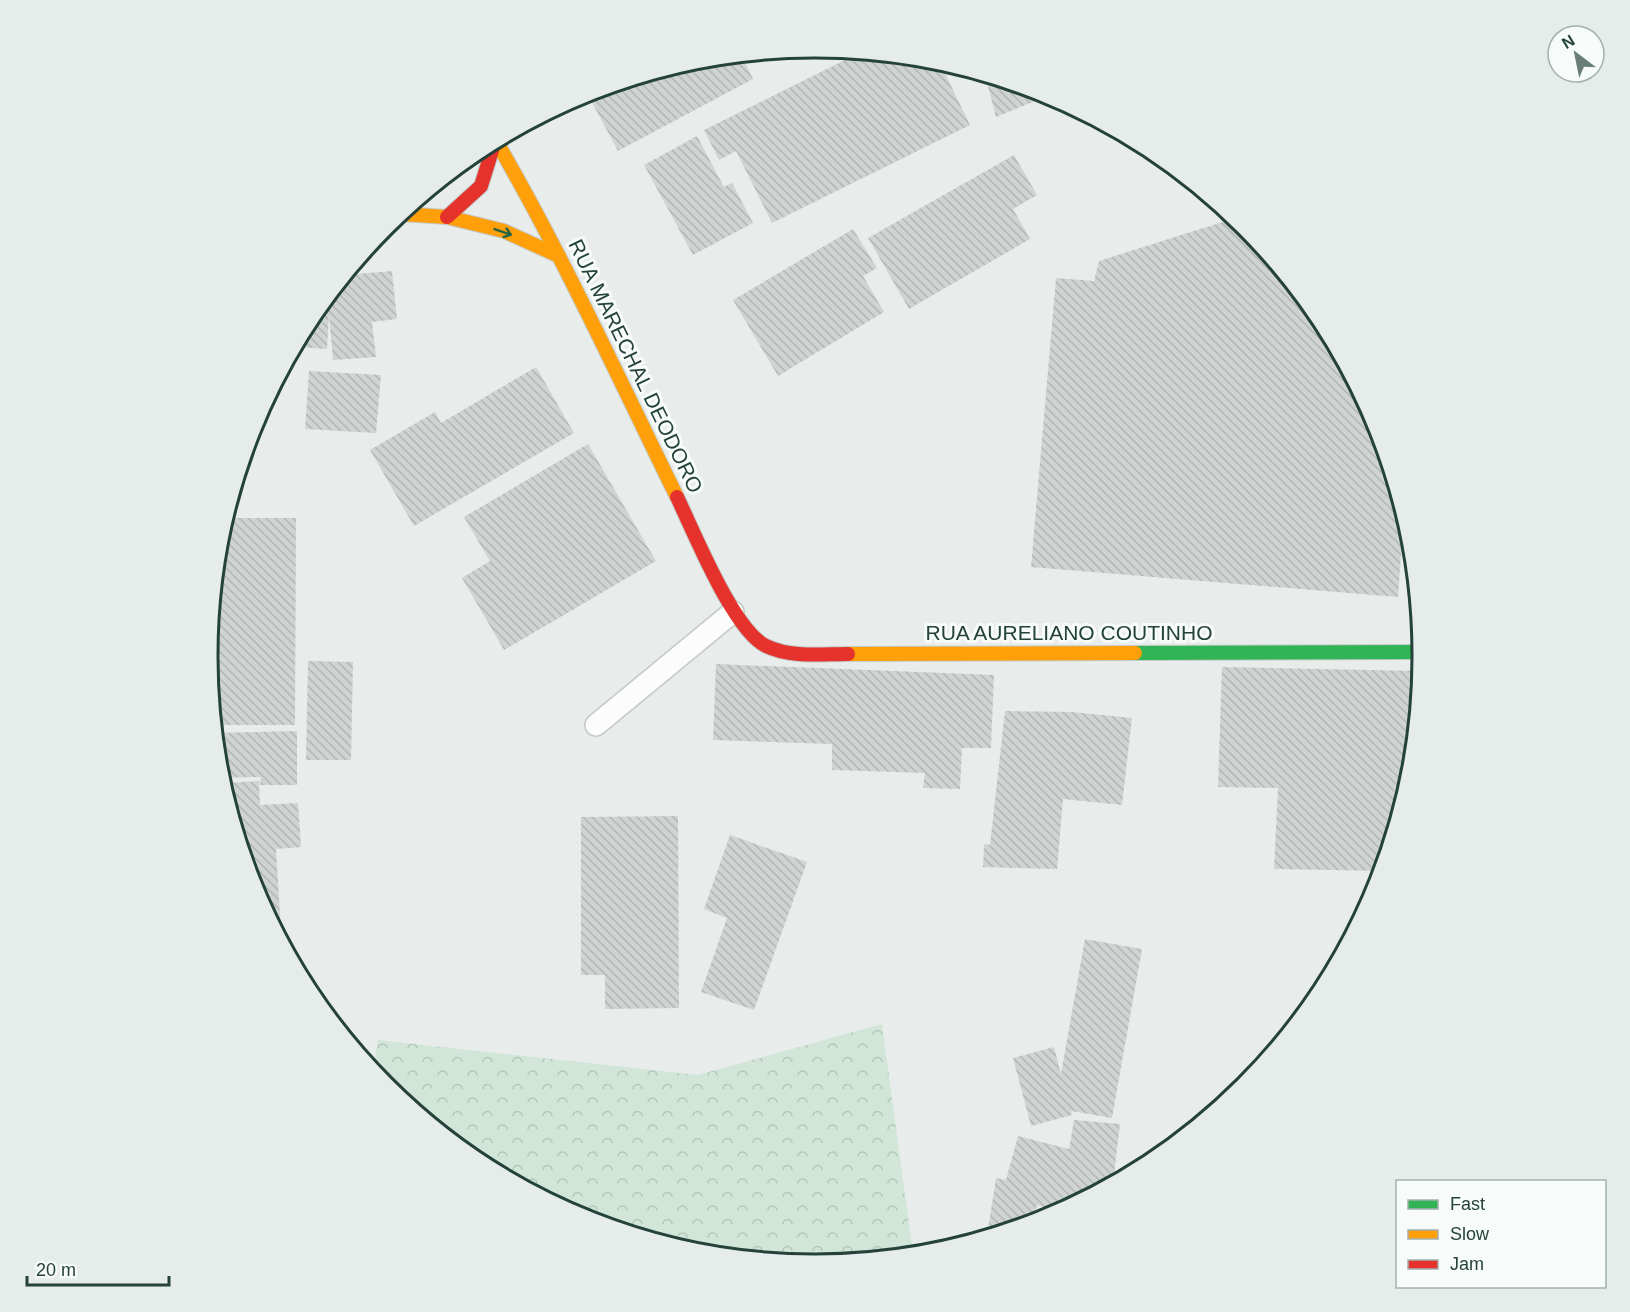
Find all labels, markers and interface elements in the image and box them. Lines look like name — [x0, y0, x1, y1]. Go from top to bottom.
north arrow — [1546, 24, 1606, 84]
text: N — [1559, 31, 1578, 52]
one-way arrow — [493, 227, 512, 238]
street label: RUA MARECHAL DEODORO — [564, 235, 708, 497]
street label: RUA AURELIANO COUTINHO — [925, 621, 1213, 644]
legend — [1396, 1180, 1606, 1288]
text: Fast — [1450, 1194, 1485, 1214]
text: Slow — [1450, 1224, 1490, 1244]
scale bar — [27, 1249, 170, 1287]
text: Jam — [1450, 1254, 1484, 1274]
text: 20 m — [36, 1260, 76, 1280]

